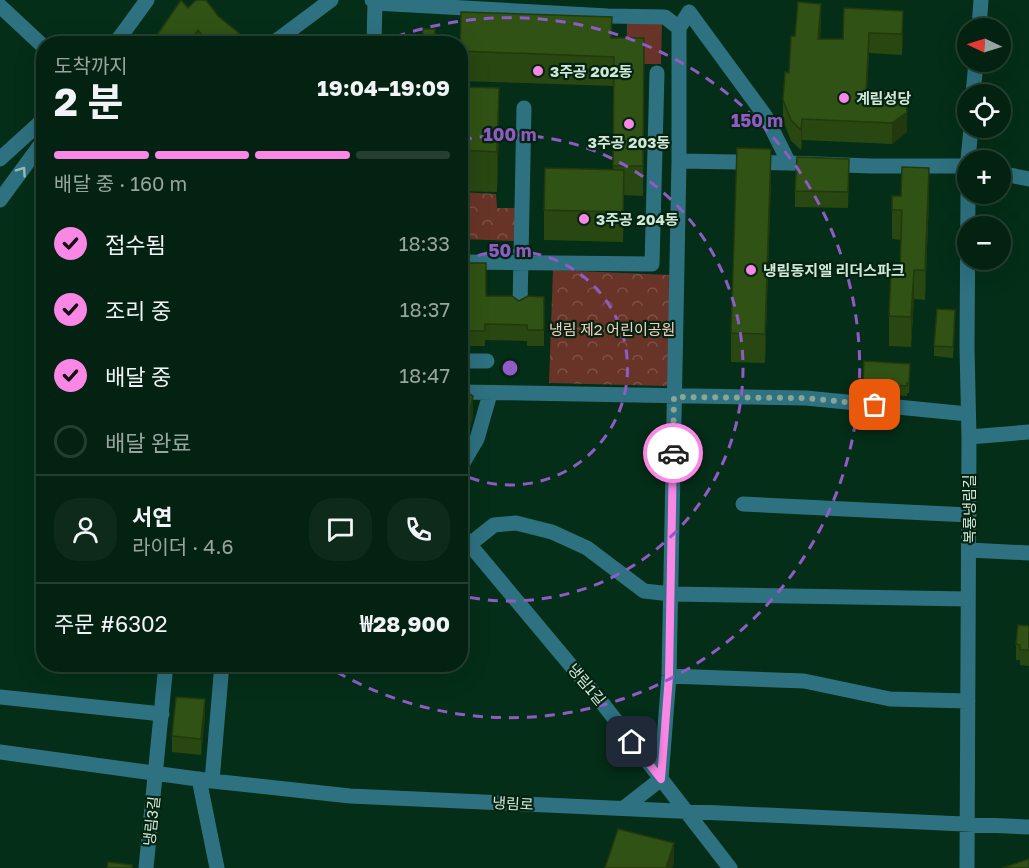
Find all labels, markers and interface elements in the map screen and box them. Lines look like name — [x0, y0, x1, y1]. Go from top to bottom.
north arrow — [957, 18, 1011, 72]
map controls — [957, 18, 1011, 270]
text: 도착까지 — [54, 53, 128, 77]
place label: 3주공 202동 — [550, 62, 633, 80]
marker: 3주공 202동 — [531, 64, 545, 78]
text: 19:04–19:09 — [317, 74, 450, 101]
text: 2 분 — [54, 78, 123, 125]
button: locate — [957, 84, 1011, 138]
place label: 계림성당 — [856, 89, 911, 107]
marker: 계림성당 — [837, 91, 851, 105]
text: 150 m — [731, 109, 783, 131]
marker: 3주공 203동 — [622, 117, 636, 131]
text: 100 m — [484, 123, 536, 145]
place label: 3주공 203동 — [588, 133, 670, 151]
button: + — [957, 150, 1011, 204]
one-way arrow — [15, 166, 26, 177]
text: 배달 중 · 160 m — [54, 171, 187, 195]
place label: 3주공 204동 — [596, 210, 679, 228]
marker: 3주공 204동 — [577, 212, 591, 226]
button: − — [957, 216, 1011, 270]
icon: check — [54, 227, 87, 260]
text: 접수됨 — [105, 231, 166, 258]
text: 18:33 — [399, 231, 450, 255]
text: 50 m — [489, 239, 531, 261]
place label: 냉림동지엘 리더스파크 — [763, 261, 905, 279]
marker: 냉림동지엘 리더스파크 — [744, 263, 758, 277]
icon: check — [54, 293, 87, 326]
text: 조리 중 — [105, 297, 171, 324]
text: 18:37 — [400, 297, 450, 321]
park label: 냉림 제2 어린이공원 — [549, 320, 675, 338]
centre of rings — [500, 358, 520, 378]
icon: check — [54, 359, 87, 392]
text: 배달 중 — [105, 363, 171, 390]
text: 18:47 — [399, 363, 450, 387]
pin — [849, 379, 900, 430]
icon: bag — [858, 388, 891, 421]
courier — [643, 423, 703, 483]
text: 배달 완료 — [105, 429, 191, 456]
icon: car — [657, 437, 690, 470]
street label: 복룡냉림길 — [960, 474, 978, 544]
button: person — [54, 498, 117, 561]
button: chat — [309, 498, 372, 561]
button: phone — [387, 498, 450, 561]
text: 서연 — [132, 503, 172, 530]
text: 라이더 · 4.6 — [132, 534, 234, 558]
text: 주문 #6302 — [54, 610, 168, 637]
text: ₩28,900 — [360, 610, 450, 637]
street label: 냉림1길 — [564, 660, 610, 708]
pin — [606, 716, 657, 767]
icon: home — [615, 725, 648, 758]
street label: 냉림로 — [492, 793, 534, 813]
street label: 냉림3길 — [139, 795, 163, 847]

